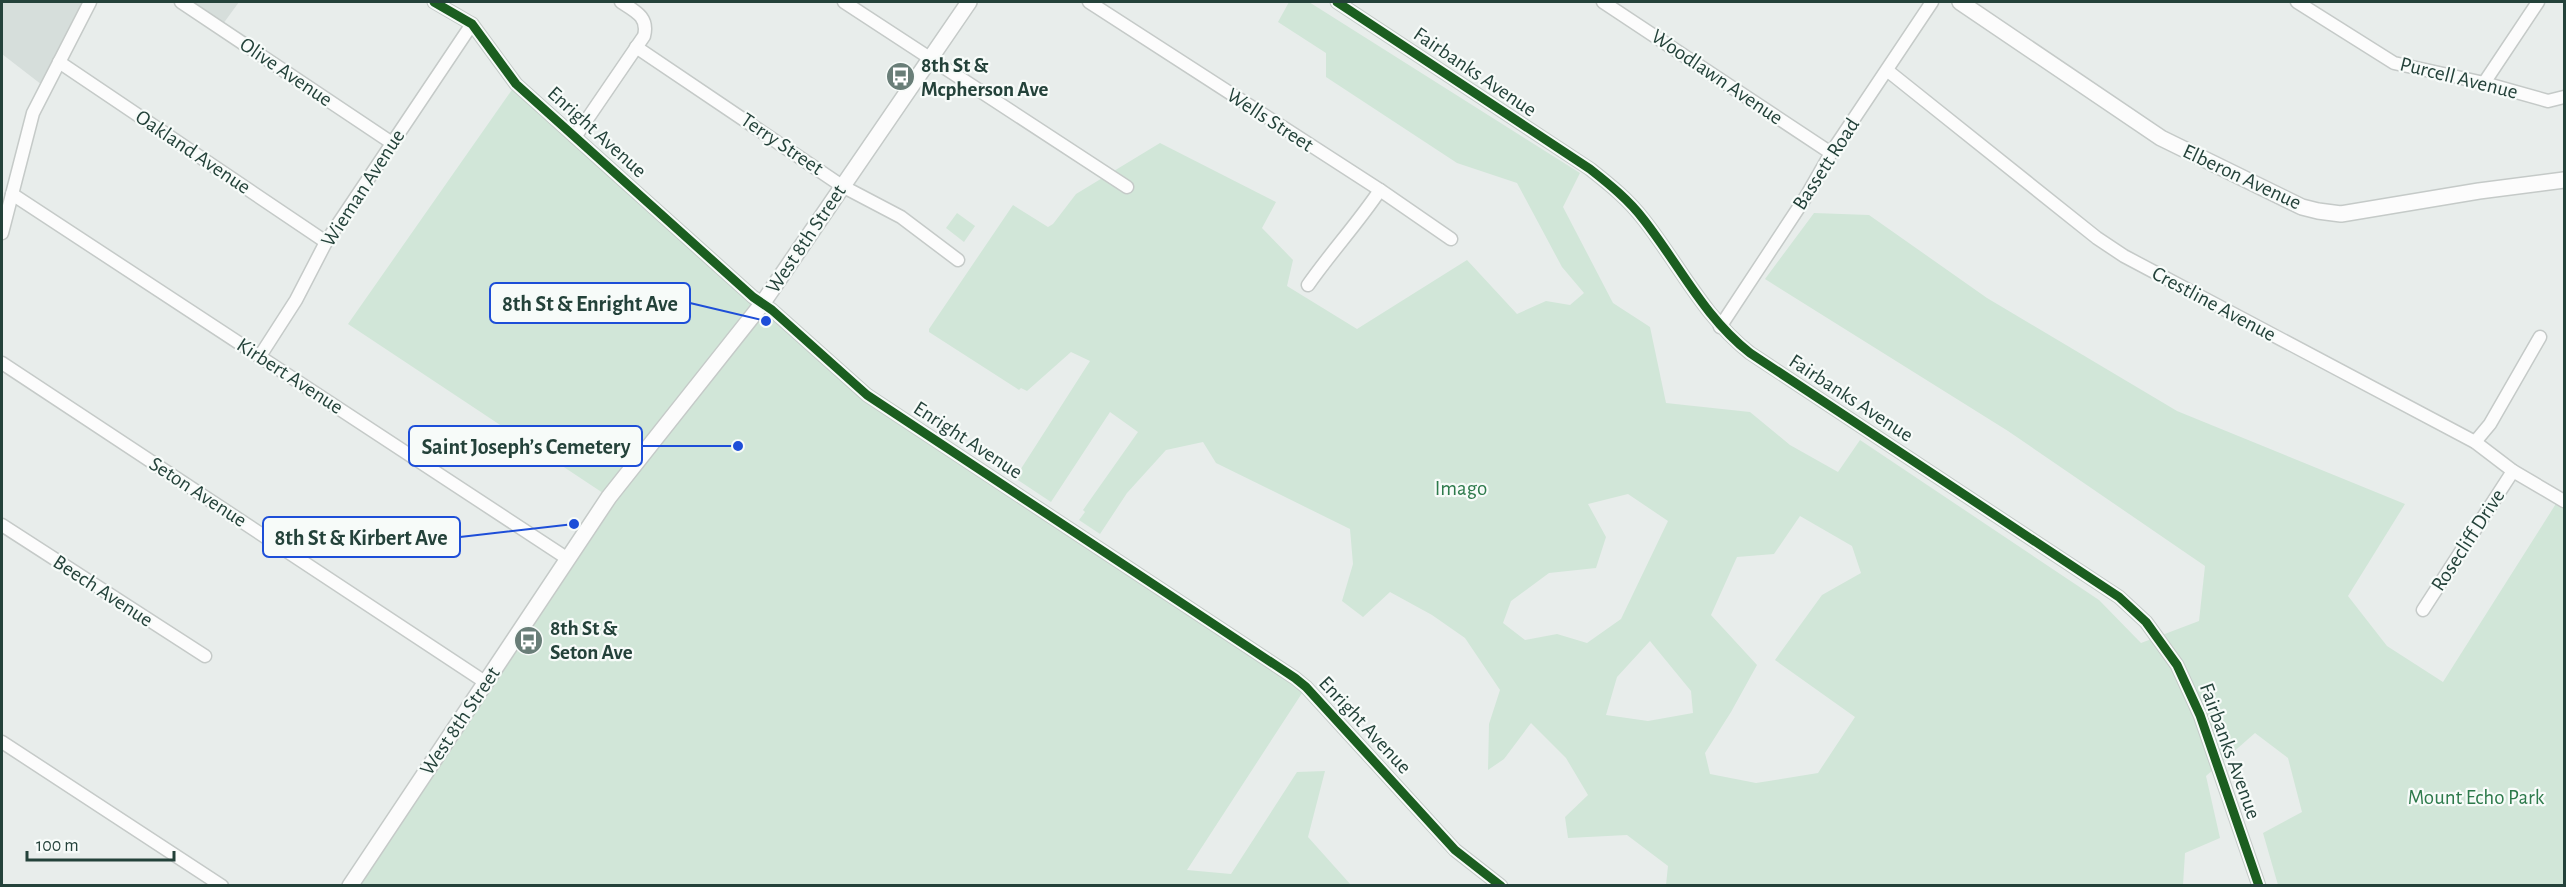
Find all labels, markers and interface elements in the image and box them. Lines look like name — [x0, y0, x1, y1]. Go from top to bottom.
street label: Fairbanks Avenue — [1410, 23, 1540, 121]
street label: Woodlawn Avenue — [1647, 25, 1787, 129]
street label: Olive Avenue — [236, 34, 336, 110]
street label: Purcell Avenue — [2398, 53, 2520, 103]
place label: 8th St & Mcpherson Ave — [921, 55, 1049, 100]
bus stop icon: 8th St & Mcpherson Ave — [884, 61, 916, 93]
street label: Enright Avenue — [544, 82, 650, 182]
street label: Wells Street — [1223, 84, 1317, 156]
street label: Oakland Avenue — [132, 106, 254, 198]
street label: Terry Street — [737, 109, 827, 179]
street label: Bassett Road — [1789, 114, 1863, 214]
street label: Wieman Avenue — [317, 126, 409, 250]
street label: Elberon Avenue — [2179, 140, 2305, 214]
street label: West 8th Street — [762, 181, 850, 297]
street label: Crestline Avenue — [2149, 263, 2279, 345]
callout: 8th St & Enright Ave — [490, 283, 690, 323]
text: 8th St & Enright Ave — [502, 293, 678, 315]
street label: Kirbert Avenue — [233, 334, 347, 418]
street label: Fairbanks Avenue — [1785, 350, 1917, 446]
street label: Enright Avenue — [910, 397, 1026, 483]
callout: Saint Joseph’s Cemetery — [409, 426, 642, 466]
text: Saint Joseph’s Cemetery — [422, 436, 631, 459]
street label: Seton Avenue — [146, 453, 250, 531]
park label: Imago — [1435, 478, 1487, 499]
street label: Rosecliff Drive — [2427, 485, 2509, 595]
callout: 8th St & Kirbert Ave — [263, 517, 460, 557]
text: 8th St & Kirbert Ave — [274, 527, 448, 549]
street label: Beech Avenue — [49, 551, 157, 631]
place label: 8th St & Seton Ave — [550, 618, 633, 663]
bus stop icon: 8th St & Seton Ave — [513, 624, 545, 656]
street label: West 8th Street — [416, 663, 504, 779]
street label: Enright Avenue — [1315, 672, 1415, 778]
street label: Fairbanks Avenue — [2196, 680, 2264, 822]
park label: Mount Echo Park — [2408, 787, 2545, 808]
scale bar — [27, 824, 174, 862]
text: 100 m — [36, 837, 79, 855]

